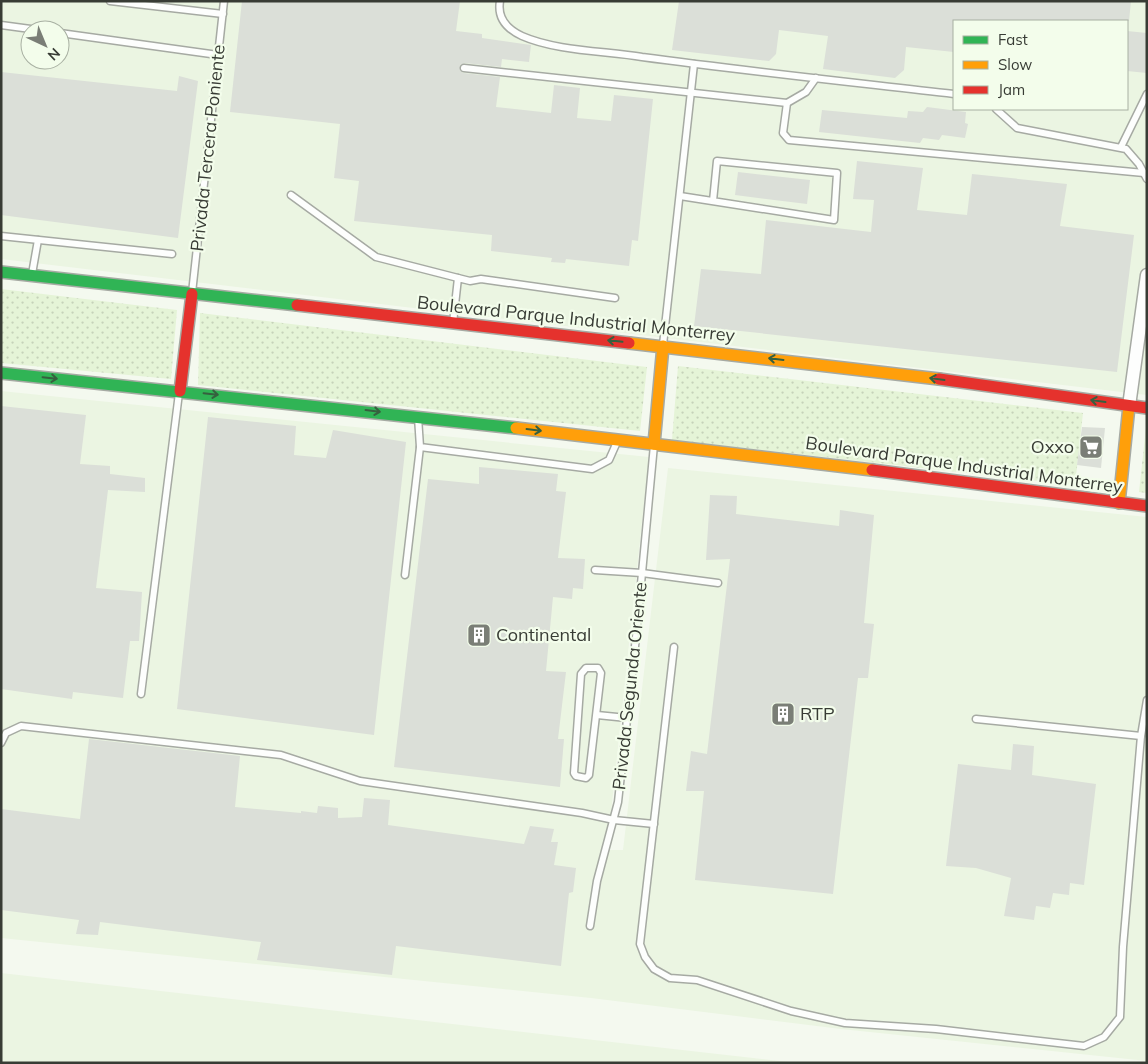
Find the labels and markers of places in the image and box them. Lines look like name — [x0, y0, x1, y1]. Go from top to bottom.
supermarket icon: Oxxo — [1078, 434, 1104, 460]
place label: Oxxo — [1031, 435, 1074, 458]
building icon: Continental — [466, 622, 492, 648]
place label: Continental — [496, 623, 591, 646]
building icon: RTP — [770, 701, 796, 727]
place label: RTP — [800, 702, 835, 725]

